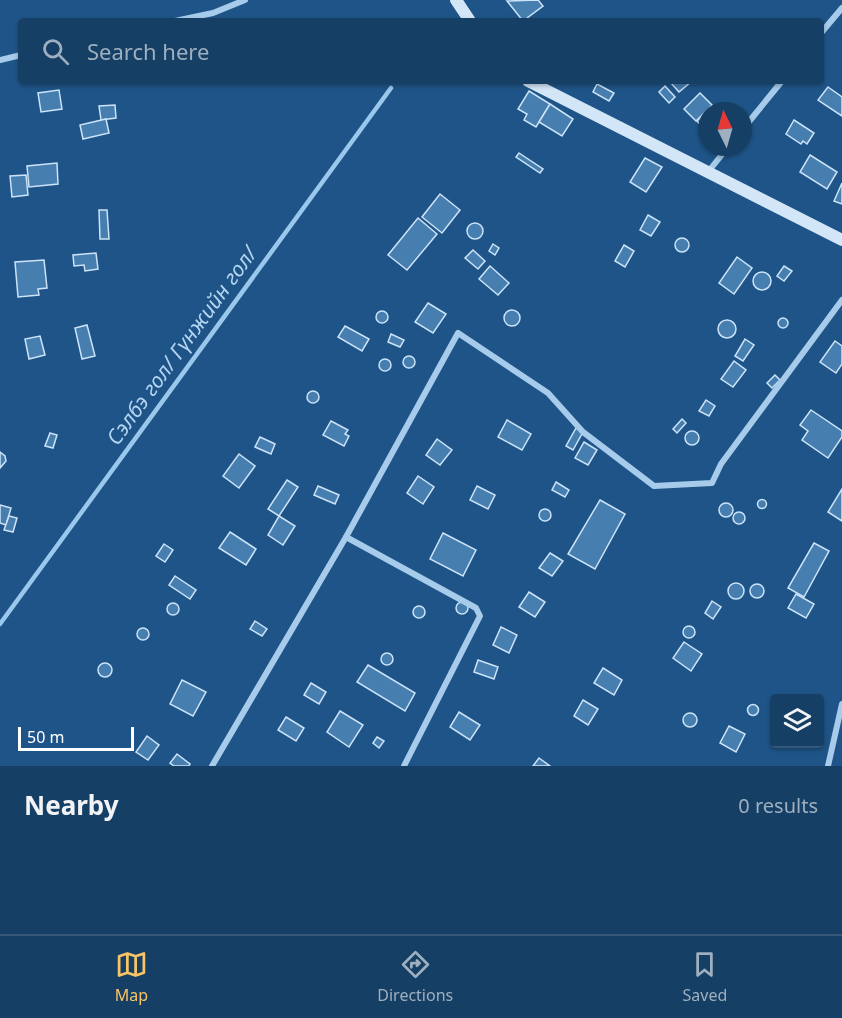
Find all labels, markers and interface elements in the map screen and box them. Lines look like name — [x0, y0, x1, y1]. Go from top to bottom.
search box — [18, 18, 824, 84]
icon: search — [39, 35, 72, 68]
text: Search here — [87, 36, 209, 66]
north arrow — [698, 102, 752, 156]
water label: Сэлбэ гол/ Гүнжийн гол/ — [100, 239, 264, 450]
map controls — [770, 694, 824, 748]
button: layers — [770, 694, 824, 748]
scale bar — [18, 724, 134, 752]
text: 50 m — [27, 726, 64, 748]
text: Nearby — [24, 787, 119, 823]
text: 0 results — [738, 792, 818, 819]
tab: Map — [115, 948, 148, 1006]
tab: Directions — [377, 948, 453, 1006]
tab: Saved — [683, 948, 727, 1006]

